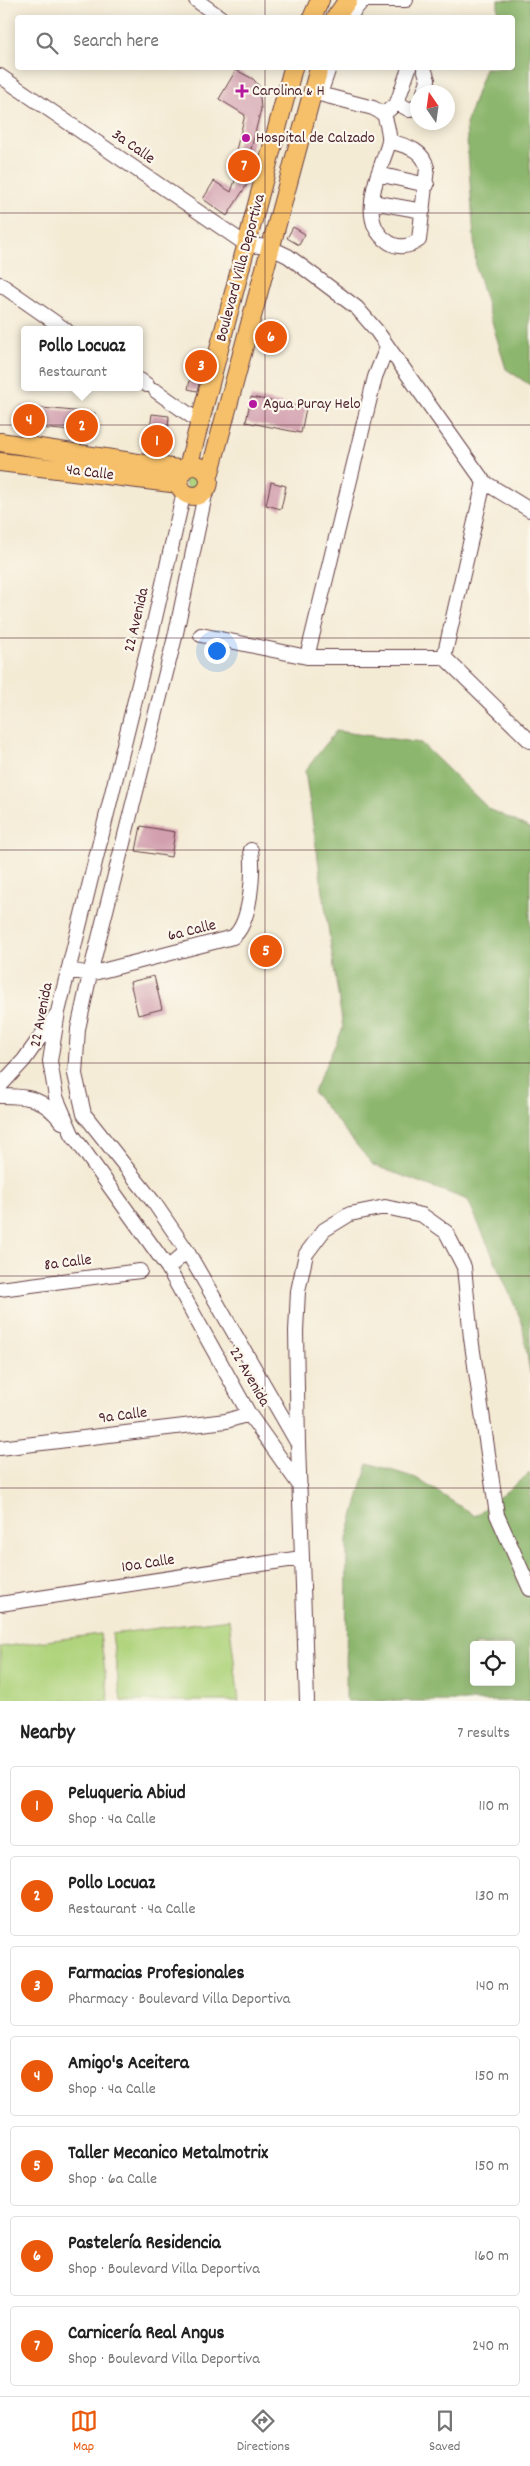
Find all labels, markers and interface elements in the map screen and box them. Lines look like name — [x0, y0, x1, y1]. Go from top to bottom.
search box — [15, 15, 515, 70]
icon: search — [33, 29, 61, 57]
text: Search here — [73, 29, 159, 56]
place label: Carolina & H — [252, 80, 325, 103]
marker: Carolina & H — [236, 85, 248, 97]
north arrow — [410, 85, 455, 130]
street label: 3a Calle — [107, 124, 159, 170]
place label: Hospital de Calzado — [256, 127, 375, 150]
marker: Hospital de Calzado — [240, 132, 252, 144]
pin: 7 — [228, 147, 260, 185]
street label: Boulevard Villa Deportiva — [210, 191, 272, 344]
pin: 6 — [255, 318, 287, 356]
popup — [21, 326, 143, 391]
text: Pollo Locuaz — [38, 334, 126, 361]
pin: 3 — [185, 347, 217, 385]
text: Restaurant — [38, 361, 107, 384]
place label: Agua Puray Helo — [263, 393, 361, 416]
marker: Agua Puray Helo — [247, 398, 259, 410]
pin: 4 — [13, 401, 45, 439]
pin: 2 — [66, 407, 98, 445]
pin: 1 — [141, 422, 173, 460]
street label: 4a Calle — [65, 459, 115, 487]
street label: 22 Avenida — [118, 585, 156, 654]
your location — [204, 638, 230, 664]
street label: 6a Calle — [165, 914, 219, 948]
pin: 5 — [250, 932, 282, 970]
street label: 22 Avenida — [24, 980, 60, 1049]
street label: 8a Calle — [43, 1249, 93, 1277]
street label: 22 Avenida — [223, 1343, 276, 1412]
street label: 9a Calle — [97, 1402, 149, 1430]
street label: 10a Calle — [120, 1548, 176, 1580]
map controls — [470, 1641, 515, 1686]
button: locate — [470, 1641, 515, 1686]
text: Nearby — [20, 1719, 75, 1749]
text: 7 results — [457, 1722, 510, 1745]
text: Peluqueria Abiud — [68, 1781, 186, 1808]
text: 1 — [35, 1795, 39, 1818]
text: 110 m — [479, 1795, 509, 1818]
text: Shop · 4a Calle — [68, 1808, 156, 1831]
text: Pollo Locuaz — [68, 1871, 155, 1898]
text: 2 — [34, 1885, 41, 1908]
text: 130 m — [475, 1885, 509, 1908]
text: Restaurant · 4a Calle — [68, 1898, 195, 1921]
text: Farmacias Profesionales — [68, 1961, 244, 1988]
text: 3 — [33, 1975, 41, 1998]
text: 140 m — [475, 1975, 509, 1998]
text: Pharmacy · Boulevard Villa Deportiva — [68, 1988, 290, 2011]
text: Amigo's Aceitera — [68, 2051, 189, 2078]
text: 4 — [34, 2065, 40, 2088]
text: 150 m — [475, 2065, 509, 2088]
text: Shop · 4a Calle — [68, 2078, 156, 2101]
text: Taller Mecanico Metalmotrix — [68, 2141, 268, 2168]
text: 5 — [33, 2155, 41, 2178]
text: 150 m — [475, 2155, 509, 2178]
text: Shop · 6a Calle — [68, 2168, 157, 2191]
text: Pastelería Residencia — [68, 2231, 221, 2258]
text: 6 — [33, 2245, 41, 2268]
text: 160 m — [474, 2245, 509, 2268]
text: Shop · Boulevard Villa Deportiva — [68, 2258, 260, 2281]
text: Carnicería Real Angus — [68, 2321, 224, 2348]
text: 7 — [34, 2335, 40, 2358]
text: 240 m — [472, 2335, 509, 2358]
text: Shop · Boulevard Villa Deportiva — [68, 2348, 260, 2371]
tab: Map — [70, 2407, 98, 2457]
tab: Directions — [237, 2407, 290, 2457]
tab: Saved — [429, 2407, 460, 2457]

